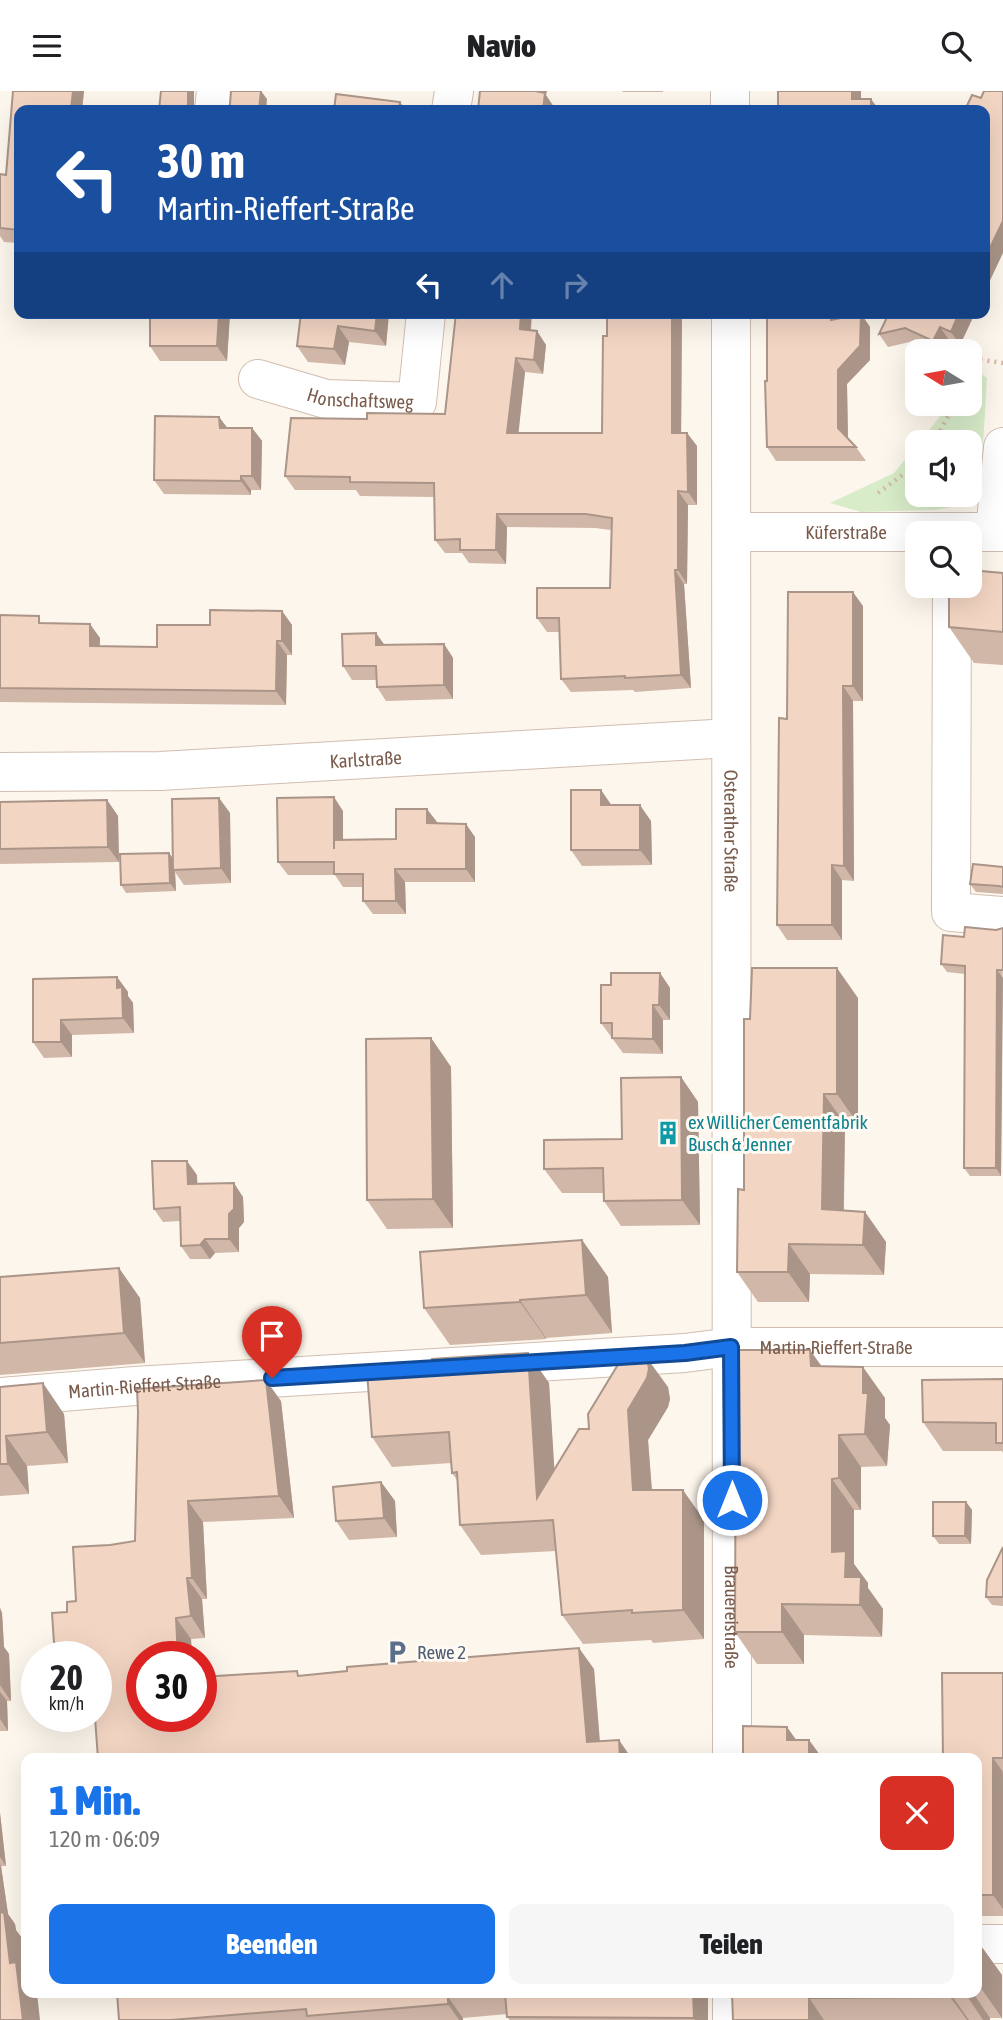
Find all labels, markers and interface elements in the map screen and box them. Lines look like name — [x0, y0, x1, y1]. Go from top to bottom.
icon: menu — [28, 27, 66, 65]
text: Navio — [467, 27, 536, 64]
icon: search — [937, 27, 975, 65]
text: 30 m — [157, 132, 245, 188]
icon: left — [42, 133, 133, 224]
text: Martin-Rieffert-Straße — [157, 190, 415, 227]
icon: left — [410, 266, 448, 304]
icon: ahead — [483, 266, 521, 304]
icon: right — [556, 266, 594, 304]
north arrow — [905, 339, 982, 417]
map controls — [905, 339, 982, 598]
street label: Honschaftsweg — [305, 383, 414, 413]
button: sound — [905, 430, 982, 507]
street label: Küferstraße — [805, 521, 887, 543]
button: search — [905, 521, 982, 598]
street label: Karlstraße — [329, 746, 402, 772]
street label: Osterather Straße — [720, 770, 742, 892]
place label: ex Willicher Cementfabrik Busch & Jenner — [688, 1111, 869, 1155]
building icon: ex Willicher Cementfabrik Busch & Jenner — [654, 1119, 682, 1147]
pin — [242, 1306, 302, 1378]
icon: arrive — [253, 1317, 291, 1355]
street label: Martin-Rieffert-Straße — [760, 1336, 913, 1358]
street label: Martin-Rieffert-Straße — [67, 1370, 222, 1402]
position arrow — [695, 1463, 769, 1537]
street label: Brauereistraße — [721, 1565, 743, 1669]
parking icon: Rewe 2 — [383, 1638, 411, 1666]
speed limit sign: 30 — [126, 1641, 217, 1732]
place label: Rewe 2 — [417, 1641, 466, 1663]
text: 20 — [50, 1657, 83, 1697]
text: km/h — [49, 1693, 84, 1714]
text: 1 Min. — [49, 1776, 140, 1824]
button: close — [880, 1776, 954, 1850]
text: 120 m · 06:09 — [49, 1826, 160, 1852]
button: Beenden — [49, 1904, 495, 1984]
button: Teilen — [509, 1904, 954, 1984]

